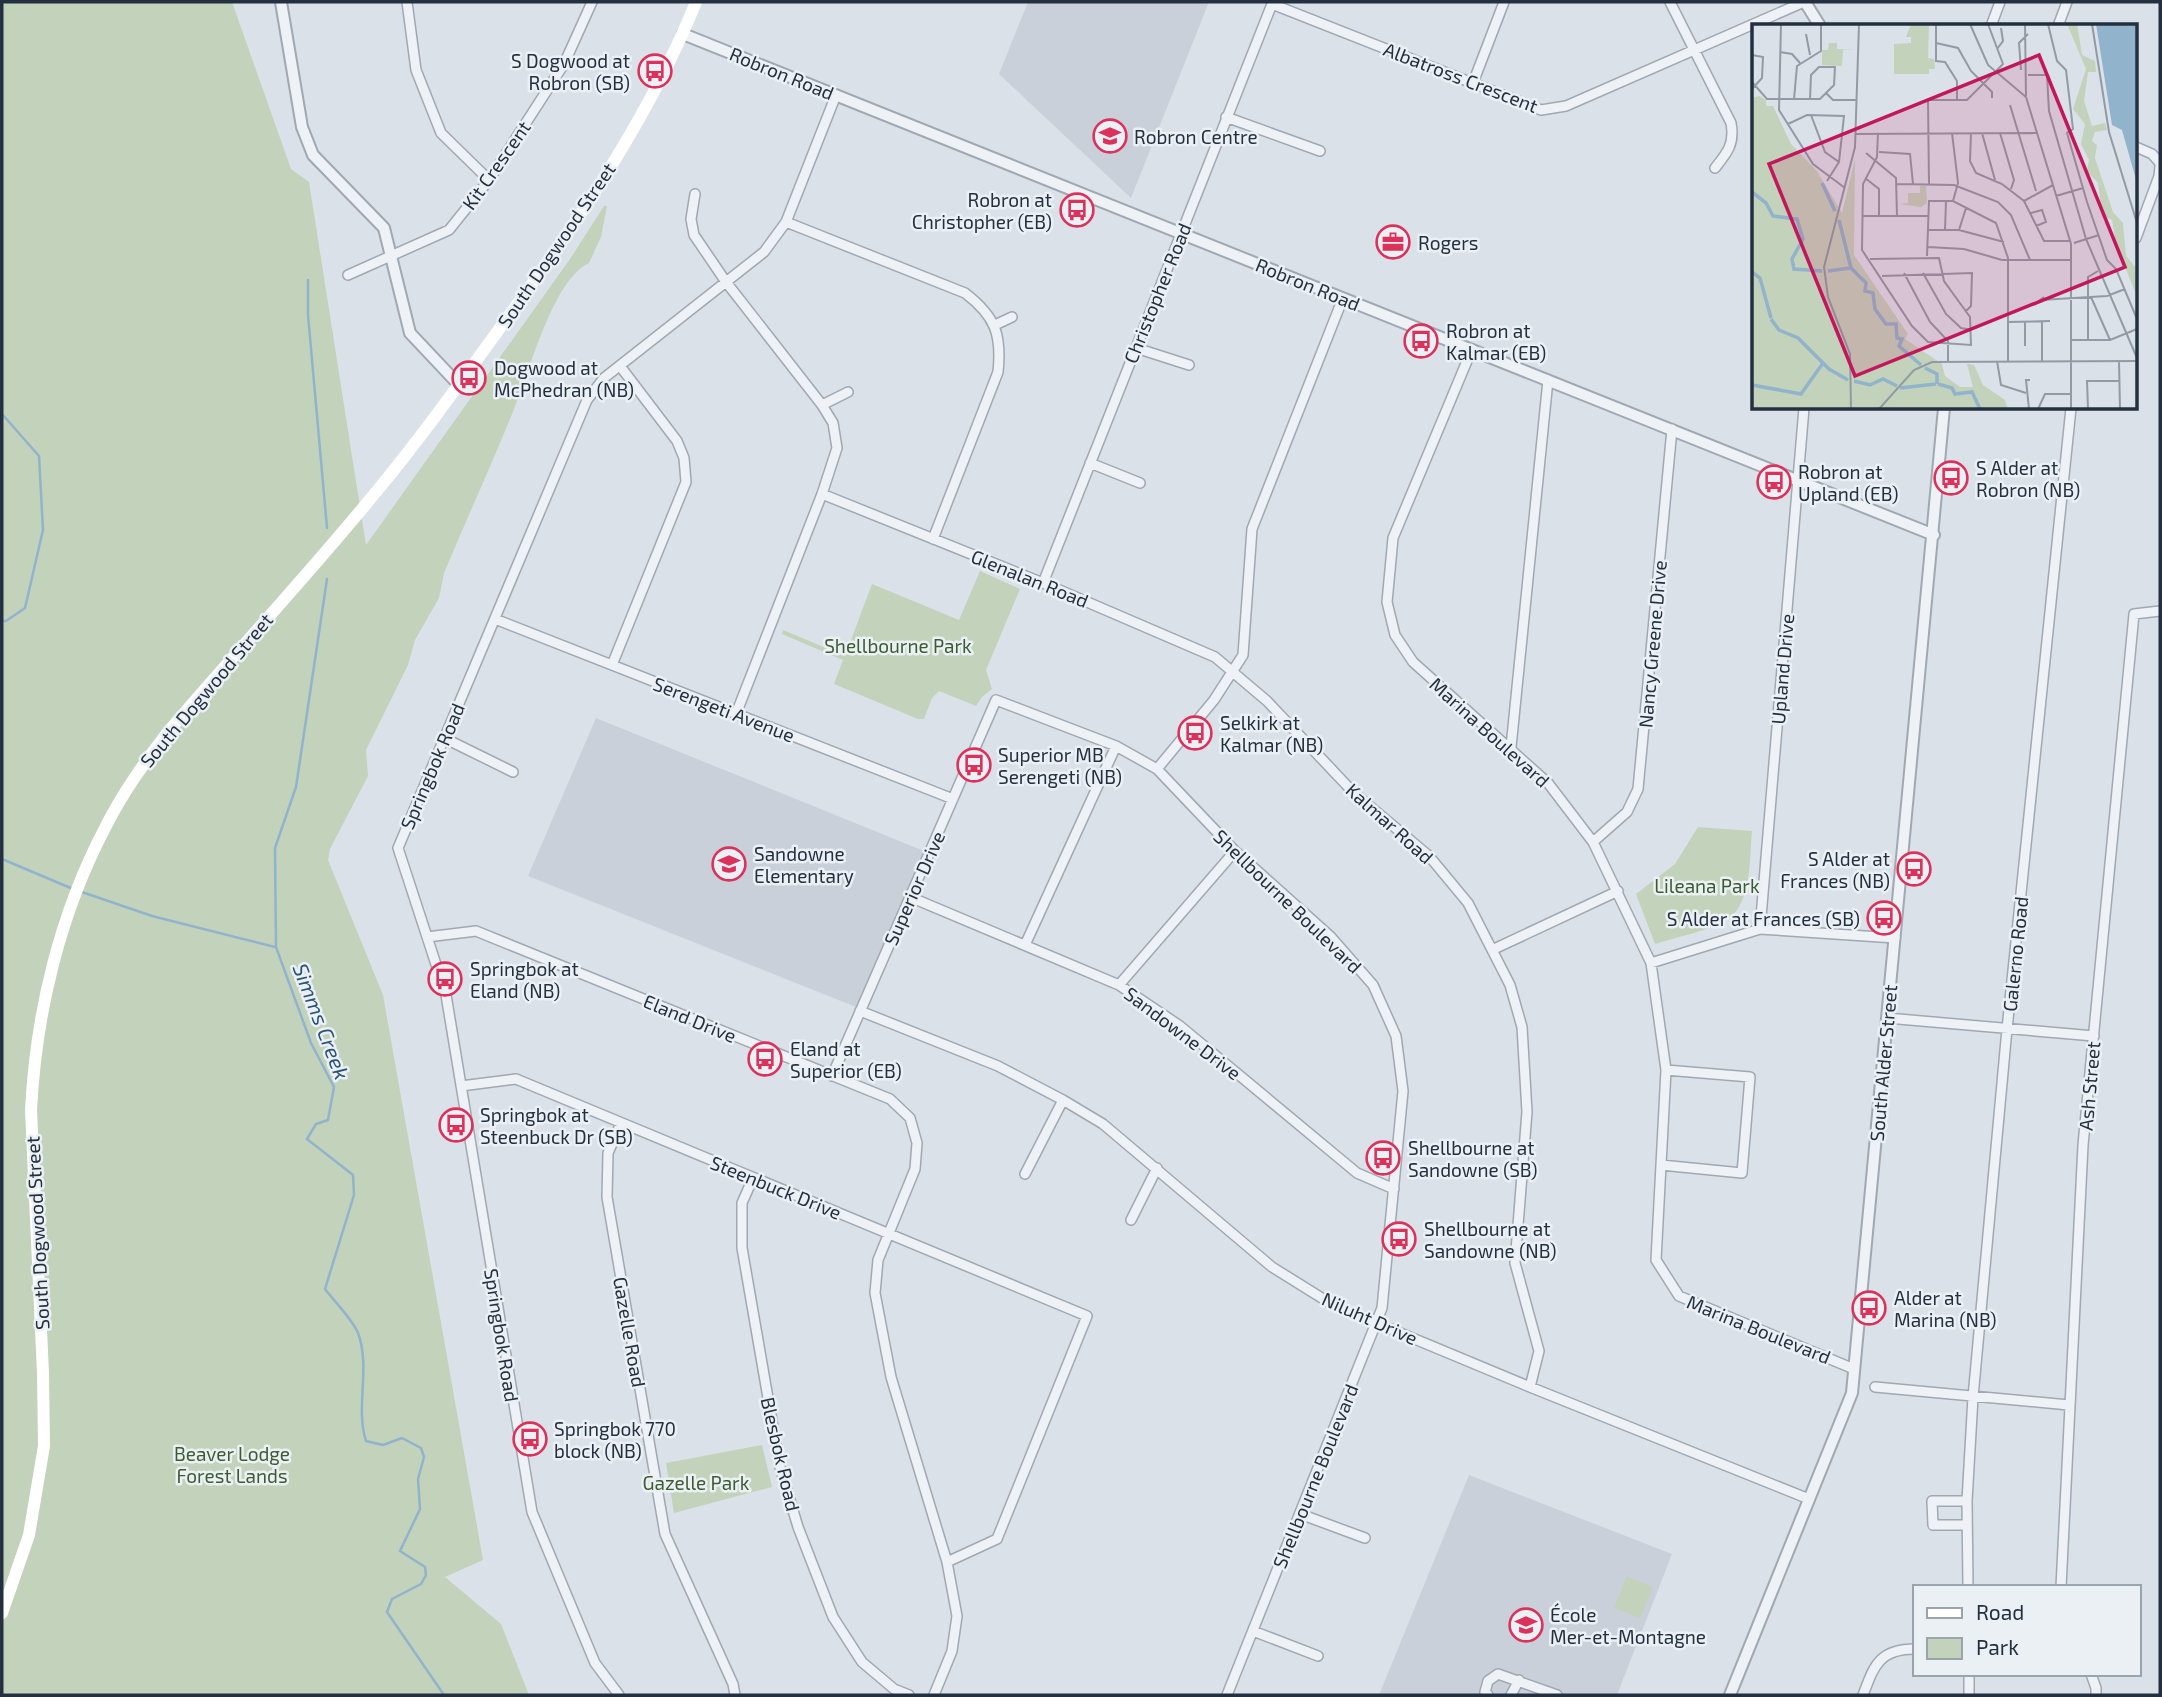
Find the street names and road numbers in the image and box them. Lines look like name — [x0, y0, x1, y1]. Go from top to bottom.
street label: Albatross Crescent — [1381, 37, 1541, 117]
street label: Robron Road — [726, 42, 838, 104]
street label: Kit Crescent — [457, 116, 535, 214]
street label: South Dogwood Street — [492, 158, 620, 332]
street label: Christopher Road — [1118, 219, 1196, 367]
street label: Robron Road — [1252, 253, 1364, 315]
street label: Glenalan Road — [968, 544, 1092, 612]
street label: Nancy Greene Drive — [1633, 559, 1671, 729]
street label: South Dogwood Street — [135, 608, 277, 772]
street label: Upland Drive — [1766, 613, 1798, 725]
street label: Serengeti Avenue — [650, 671, 798, 747]
street label: Marina Boulevard — [1425, 672, 1555, 792]
street label: Springbok Road — [395, 699, 469, 833]
street label: Kalmar Road — [1342, 778, 1438, 868]
street label: Shellbourne Boulevard — [1209, 824, 1367, 978]
street label: Superior Drive — [879, 827, 949, 949]
street label: Galerno Road — [1998, 895, 2032, 1013]
street label: Sandowne Drive — [1120, 982, 1246, 1084]
street label: South Alder Street — [1865, 984, 1901, 1142]
street label: Eland Drive — [640, 989, 740, 1047]
street label: Ash Street — [2074, 1040, 2104, 1132]
street label: South Dogwood Street — [20, 1136, 54, 1330]
street label: Steenbuck Drive — [707, 1150, 845, 1224]
street label: Springbok Road — [480, 1267, 524, 1403]
street label: Gazelle Road — [609, 1275, 651, 1389]
street label: Niluht Drive — [1319, 1287, 1421, 1349]
street label: Marina Boulevard — [1684, 1290, 1834, 1368]
street label: Shellbourne Boulevard — [1268, 1381, 1362, 1571]
street label: Blesbok Road — [757, 1395, 805, 1513]

